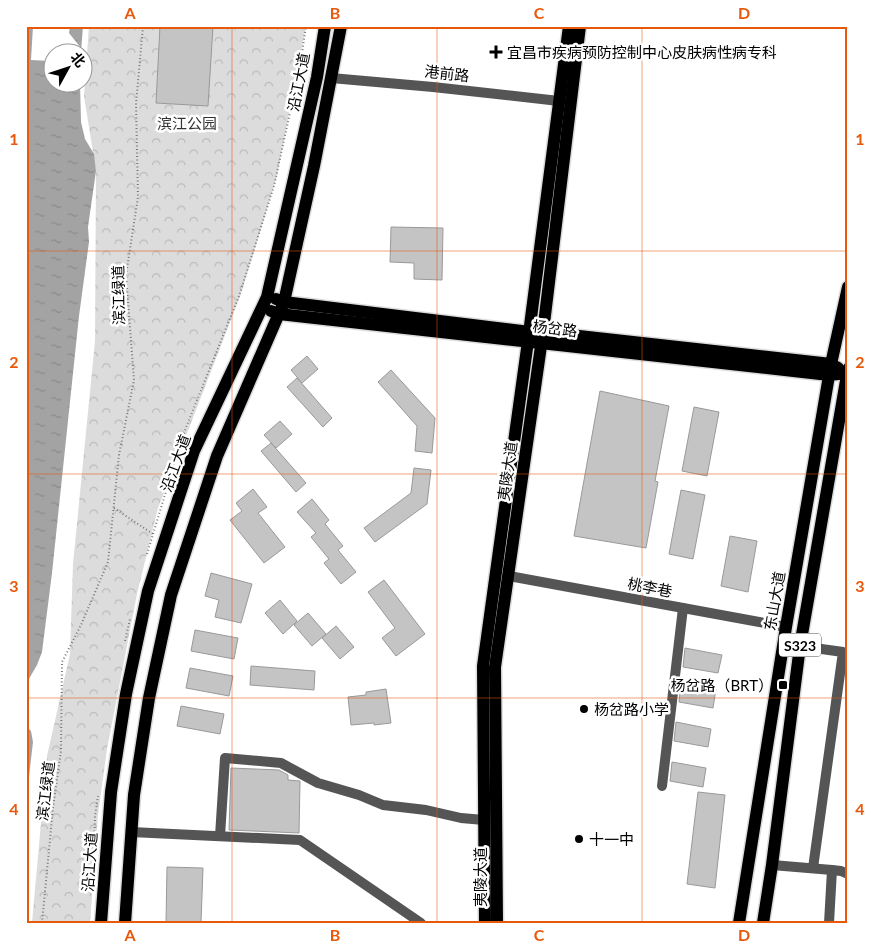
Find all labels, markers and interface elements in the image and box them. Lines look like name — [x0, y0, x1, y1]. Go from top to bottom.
text: A — [123, 3, 136, 22]
text: B — [330, 3, 340, 22]
text: C — [534, 3, 545, 22]
text: D — [738, 3, 750, 22]
north arrow — [42, 42, 92, 92]
place label: 宜昌市疾病预防控制中心皮肤病性病专科 — [507, 43, 777, 61]
marker: 宜昌市疾病预防控制中心皮肤病性病专科 — [489, 45, 503, 59]
text: 北 — [67, 48, 89, 70]
street label: 沿江大道 — [283, 51, 313, 113]
street label: 港前路 — [424, 62, 470, 84]
park label: 滨江公园 — [157, 114, 217, 132]
text: 1 — [9, 129, 19, 148]
text: 1 — [855, 129, 865, 148]
street label: 滨江绿道 — [108, 265, 128, 325]
street label: 杨岔路 — [532, 316, 578, 340]
text: 2 — [9, 352, 19, 371]
text: 2 — [855, 352, 865, 371]
street label: 沿江大道 — [156, 432, 194, 494]
street label: 夷陵大道 — [494, 440, 520, 502]
street label: 东山大道 — [760, 570, 788, 632]
street label: 桃李巷 — [626, 574, 674, 600]
text: 3 — [9, 576, 19, 595]
text: 3 — [855, 576, 865, 595]
road number: S323 — [779, 634, 821, 656]
place label: 杨岔路（BRT） — [670, 676, 773, 694]
marker: 杨岔路（BRT） — [777, 679, 789, 691]
place label: 杨岔路小学 — [594, 700, 669, 718]
marker: 杨岔路小学 — [578, 703, 590, 715]
street label: 滨江绿道 — [32, 760, 58, 822]
text: 4 — [9, 799, 19, 818]
text: 4 — [855, 799, 865, 818]
place label: 十一中 — [589, 830, 634, 848]
street label: 沿江大道 — [78, 831, 100, 893]
marker: 十一中 — [573, 833, 585, 845]
street label: 夷陵大道 — [471, 847, 489, 907]
text: A — [123, 925, 136, 944]
text: B — [330, 925, 340, 944]
text: C — [534, 925, 545, 944]
text: D — [738, 925, 750, 944]

